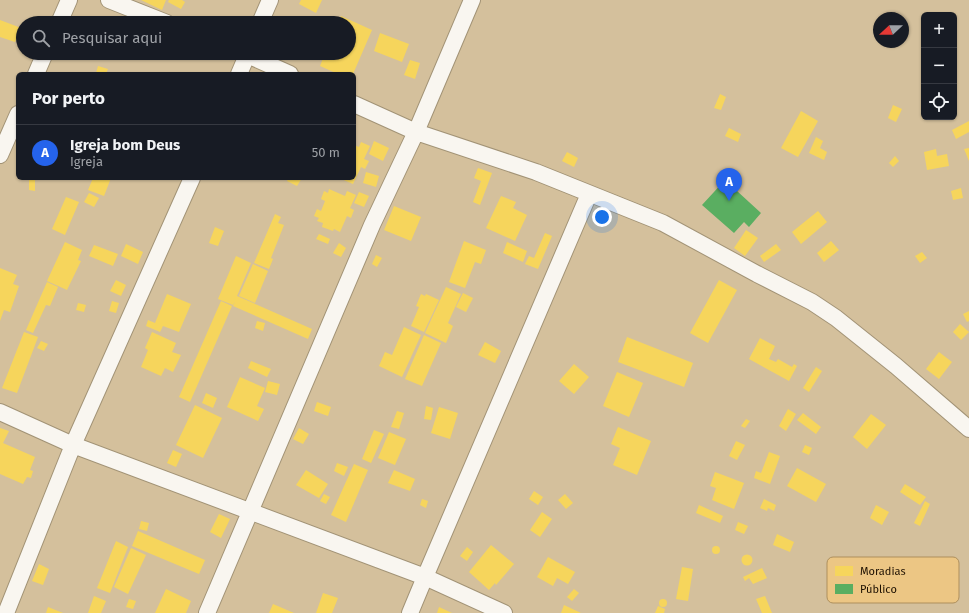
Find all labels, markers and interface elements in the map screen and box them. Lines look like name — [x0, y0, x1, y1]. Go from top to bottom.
north arrow — [873, 12, 909, 48]
map controls — [921, 12, 957, 120]
button: + — [921, 12, 957, 48]
search box — [16, 16, 356, 60]
icon: search — [30, 27, 52, 49]
text: Pesquisar aqui — [62, 29, 162, 47]
button: − — [921, 48, 957, 84]
button: locate — [921, 84, 957, 120]
text: Por perto — [32, 88, 105, 109]
text: Igreja bom Deus — [70, 136, 180, 154]
text: A — [41, 145, 49, 160]
text: 50 m — [312, 145, 340, 160]
text: Igreja — [70, 154, 103, 169]
pin: A — [716, 168, 742, 201]
your location — [592, 207, 612, 227]
legend — [827, 557, 959, 603]
text: Moradias — [860, 565, 906, 578]
text: Público — [860, 583, 897, 596]

